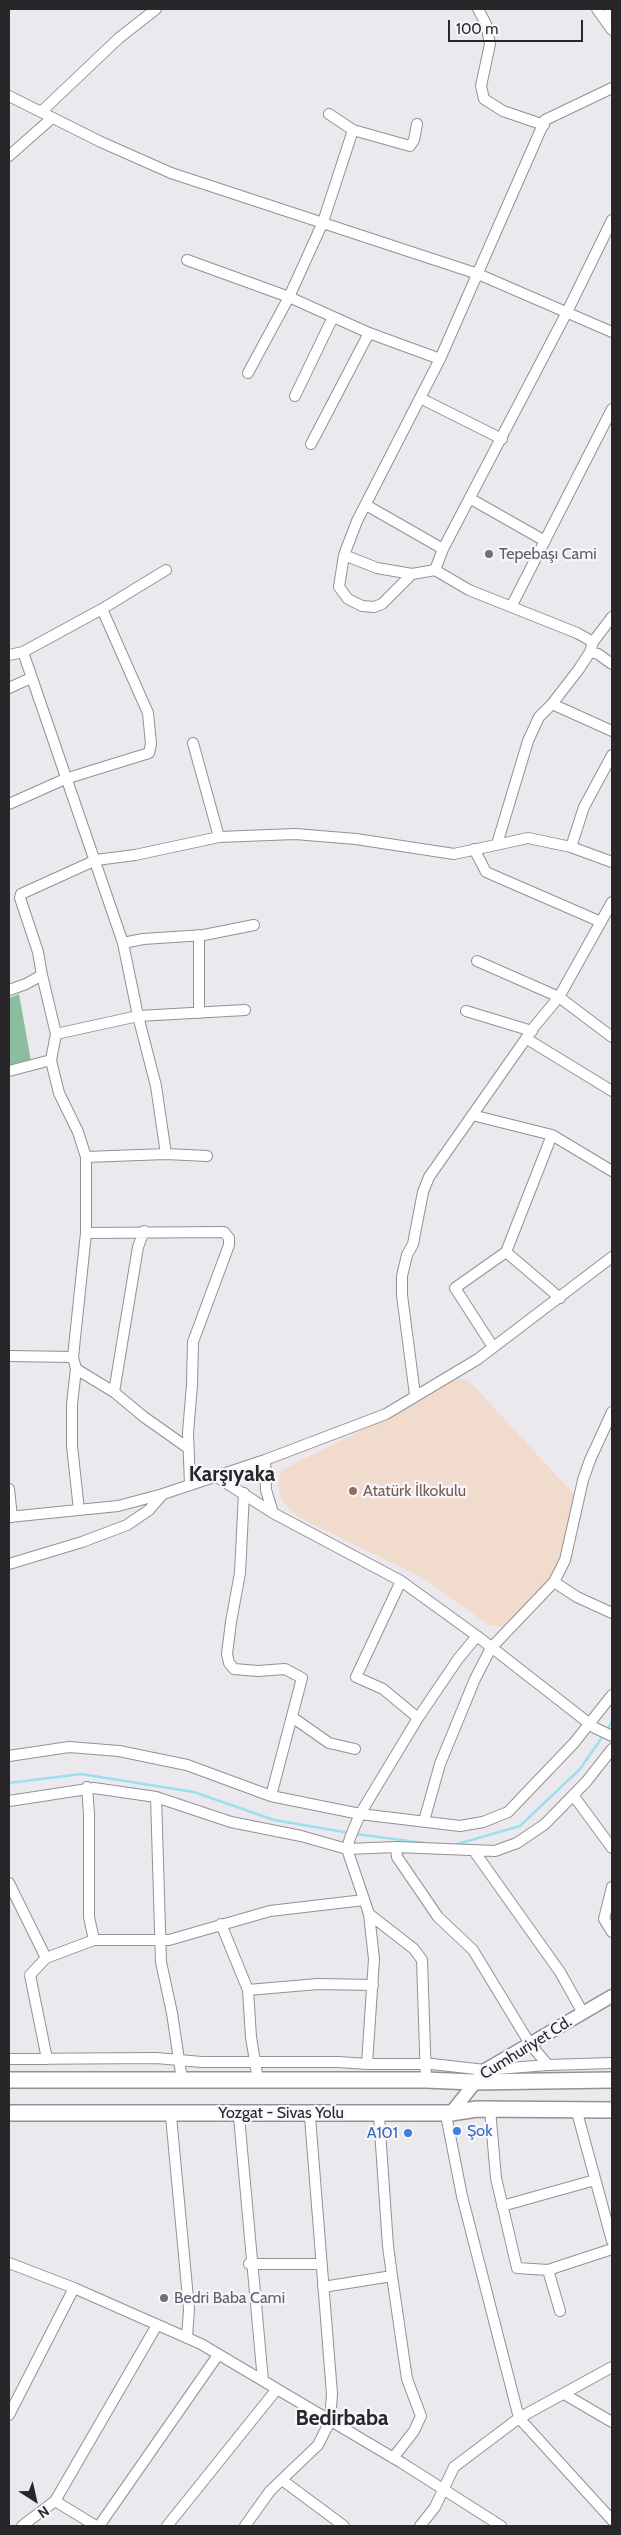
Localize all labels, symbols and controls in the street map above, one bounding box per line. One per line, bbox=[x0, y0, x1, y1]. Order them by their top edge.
scale bar bbox=[451, 10, 586, 42]
text: 100 m bbox=[456, 20, 498, 38]
place label: Tepebaşı Cami bbox=[499, 544, 597, 564]
marker: Tepebaşı Cami bbox=[483, 548, 495, 560]
district label: Karşıyaka bbox=[189, 1462, 275, 1488]
place label: Atatürk İlkokulu bbox=[363, 1481, 466, 1501]
marker: Atatürk İlkokulu bbox=[347, 1485, 359, 1497]
street label: Cumhuriyet Cd. bbox=[477, 2012, 575, 2084]
street label: Yozgat - Sivas Yolu bbox=[218, 2103, 344, 2123]
place label: Şok bbox=[467, 2121, 492, 2141]
place label: A101 bbox=[367, 2123, 398, 2143]
marker: Şok bbox=[451, 2125, 463, 2137]
marker: A101 bbox=[402, 2127, 414, 2139]
place label: Bedri Baba Cami bbox=[174, 2288, 285, 2308]
marker: Bedri Baba Cami bbox=[158, 2292, 170, 2304]
district label: Bedirbaba bbox=[296, 2406, 388, 2432]
north arrow bbox=[10, 2475, 60, 2525]
text: N bbox=[34, 2502, 53, 2523]

